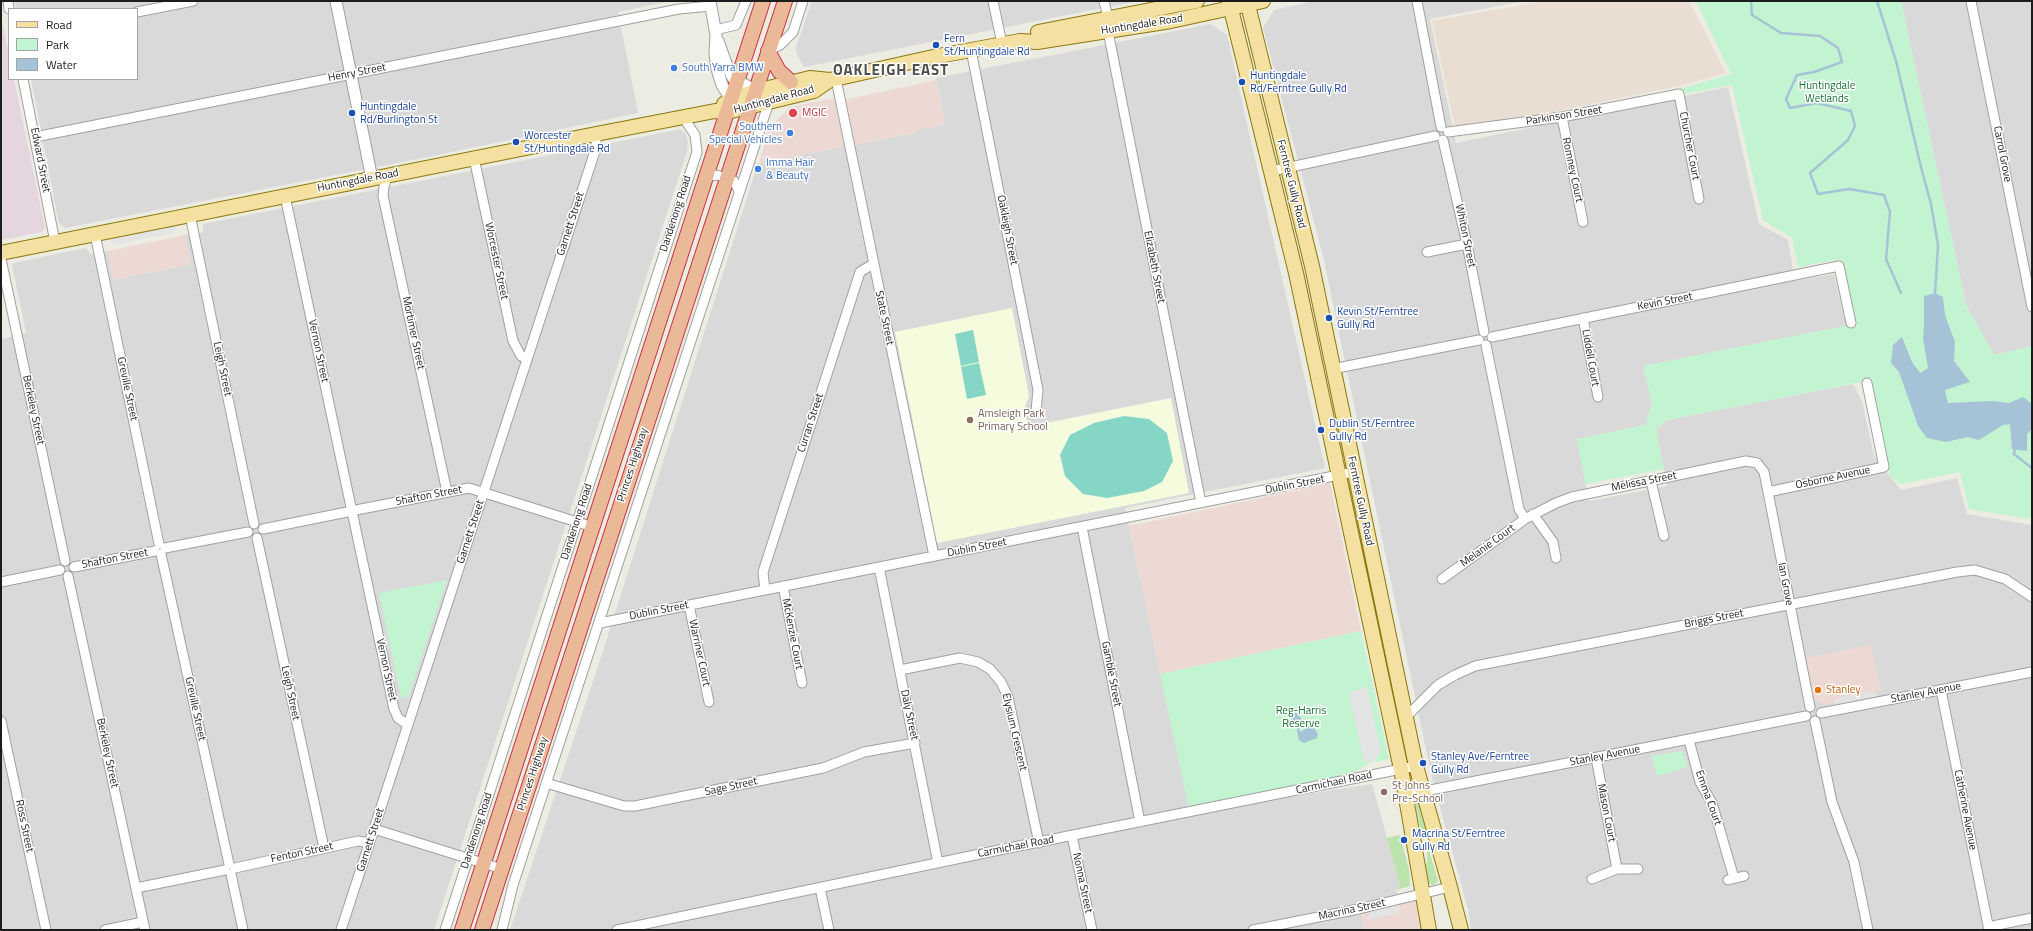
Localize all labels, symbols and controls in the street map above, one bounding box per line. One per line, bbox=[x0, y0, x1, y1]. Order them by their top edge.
legend bbox=[8, 8, 138, 80]
street label: Huntingdale Road bbox=[1100, 12, 1184, 38]
text: Road bbox=[46, 15, 72, 34]
place label: Fern St/Huntingdale Rd bbox=[944, 32, 1030, 58]
text: Park bbox=[46, 35, 69, 54]
marker: Fern St/Huntingdale Rd bbox=[931, 40, 941, 50]
text: Water bbox=[46, 55, 77, 74]
street label: Henry Street bbox=[327, 61, 387, 85]
place label: South Yarra BMW bbox=[682, 61, 764, 75]
district label: OAKLEIGH EAST bbox=[833, 62, 949, 80]
marker: South Yarra BMW bbox=[669, 63, 679, 73]
place label: Huntingdale Rd/Ferntree Gully Rd bbox=[1250, 69, 1347, 95]
marker: Huntingdale Rd/Ferntree Gully Rd bbox=[1237, 77, 1247, 87]
park label: Huntingdale Wetlands bbox=[1799, 79, 1855, 105]
street label: Huntingdale Road bbox=[732, 83, 816, 117]
place label: Huntingdale Rd/Burlington St bbox=[360, 100, 438, 126]
street label: Parkinson Street bbox=[1525, 103, 1603, 129]
place label: MGIC bbox=[802, 106, 827, 120]
marker: MGIC bbox=[787, 107, 799, 119]
marker: Huntingdale Rd/Burlington St bbox=[347, 108, 357, 118]
street label: Churcher Court bbox=[1676, 111, 1702, 181]
place label: Southern Special Vehicles bbox=[709, 120, 782, 146]
street label: Carrol Grove bbox=[1990, 125, 2014, 183]
street label: Edward Street bbox=[27, 126, 53, 194]
marker: Southern Special Vehicles bbox=[785, 128, 795, 138]
place label: Worcester St/Huntingdale Rd bbox=[524, 129, 610, 155]
street label: Romney Court bbox=[1559, 136, 1585, 204]
marker: Worcester St/Huntingdale Rd bbox=[511, 137, 521, 147]
street label: Ferntree Gully Road bbox=[1274, 138, 1308, 230]
place label: Imma Hair & Beauty bbox=[766, 156, 814, 182]
marker: Imma Hair & Beauty bbox=[753, 164, 763, 174]
street label: Huntingdale Road bbox=[316, 167, 400, 195]
street label: Dandenong Road bbox=[657, 174, 695, 254]
street label: Garnett Street bbox=[555, 191, 587, 257]
street label: Oakleigh Street bbox=[994, 194, 1020, 266]
street label: Whiton Street bbox=[1452, 203, 1478, 269]
street label: Worcester Street bbox=[481, 221, 511, 301]
street label: Elizabeth Street bbox=[1141, 230, 1167, 304]
street label: State Street bbox=[872, 290, 896, 346]
street label: Kevin Street bbox=[1636, 290, 1694, 314]
street label: Mortimer Street bbox=[399, 295, 427, 371]
place label: Kevin St/Ferntree Gully Rd bbox=[1337, 305, 1418, 331]
marker: Kevin St/Ferntree Gully Rd bbox=[1324, 313, 1334, 323]
street label: Vernon Street bbox=[305, 318, 331, 384]
street label: Liddell Court bbox=[1579, 329, 1601, 387]
street label: Leigh Street bbox=[210, 340, 234, 398]
street label: Greville Street bbox=[114, 356, 140, 422]
street label: Berkeley Street bbox=[19, 374, 47, 446]
street label: Curran Street bbox=[795, 392, 827, 454]
place label: Amsleigh Park Primary School bbox=[978, 407, 1048, 433]
marker: Amsleigh Park Primary School bbox=[965, 415, 975, 425]
place label: Dublin St/Ferntree Gully Rd bbox=[1329, 417, 1415, 443]
marker: Dublin St/Ferntree Gully Rd bbox=[1316, 425, 1326, 435]
street label: Princes Highway bbox=[615, 426, 651, 504]
street label: Ferntree Gully Road bbox=[1344, 455, 1376, 547]
street label: Osborne Avenue bbox=[1794, 464, 1872, 492]
street label: Melissa Street bbox=[1610, 469, 1678, 495]
street label: Dublin Street bbox=[1264, 473, 1326, 497]
street label: Dandenong Road bbox=[558, 482, 596, 562]
street label: Shafton Street bbox=[395, 483, 463, 509]
street label: Garnett Street bbox=[455, 499, 487, 565]
street label: Melanie Court bbox=[1458, 522, 1518, 570]
street label: Dublin Street bbox=[946, 536, 1008, 560]
street label: Shafton Street bbox=[81, 546, 149, 572]
street label: Ian Grove bbox=[1774, 561, 1796, 607]
street label: McKenzie Court bbox=[779, 597, 805, 671]
street label: Dublin Street bbox=[628, 599, 690, 623]
street label: Briggs Street bbox=[1683, 607, 1745, 631]
street label: Warriner Court bbox=[685, 618, 713, 688]
street label: Vernon Street bbox=[373, 637, 399, 703]
street label: Gamble Street bbox=[1098, 640, 1124, 708]
street label: Leigh Street bbox=[278, 664, 302, 722]
street label: Greville Street bbox=[182, 676, 208, 742]
street label: Stanley Avenue bbox=[1890, 680, 1962, 706]
place label: Stanley bbox=[1826, 683, 1860, 697]
marker: Stanley bbox=[1813, 685, 1823, 695]
street label: Daly Street bbox=[897, 689, 921, 741]
street label: Elysium Crescent bbox=[999, 692, 1029, 772]
park label: Reg-Harris Reserve bbox=[1276, 704, 1326, 730]
street label: Berkeley Street bbox=[93, 717, 121, 789]
street label: Princes Highway bbox=[515, 735, 551, 813]
street label: Stanley Avenue bbox=[1569, 743, 1641, 769]
place label: Stanley Ave/Ferntree Gully Rd bbox=[1431, 750, 1529, 776]
marker: Stanley Ave/Ferntree Gully Rd bbox=[1418, 758, 1428, 768]
street label: Carmichael Road bbox=[1295, 768, 1373, 798]
street label: Emma Court bbox=[1692, 769, 1724, 827]
street label: Catherine Avenue bbox=[1951, 769, 1979, 851]
street label: Sage Street bbox=[703, 775, 759, 799]
place label: St Johns Pre-School bbox=[1392, 779, 1443, 805]
street label: Mason Court bbox=[1594, 783, 1618, 843]
marker: St Johns Pre-School bbox=[1379, 787, 1389, 797]
street label: Dandenong Road bbox=[458, 791, 496, 871]
street label: Ross Street bbox=[12, 798, 36, 854]
street label: Garnett Street bbox=[355, 807, 387, 873]
place label: Macrina St/Ferntree Gully Rd bbox=[1412, 827, 1505, 853]
street label: Carmichael Road bbox=[977, 833, 1055, 861]
marker: Macrina St/Ferntree Gully Rd bbox=[1399, 835, 1409, 845]
street label: Fenton Street bbox=[270, 840, 334, 866]
street label: Nonna Street bbox=[1069, 852, 1095, 914]
street label: Macrina Street bbox=[1317, 896, 1387, 924]

